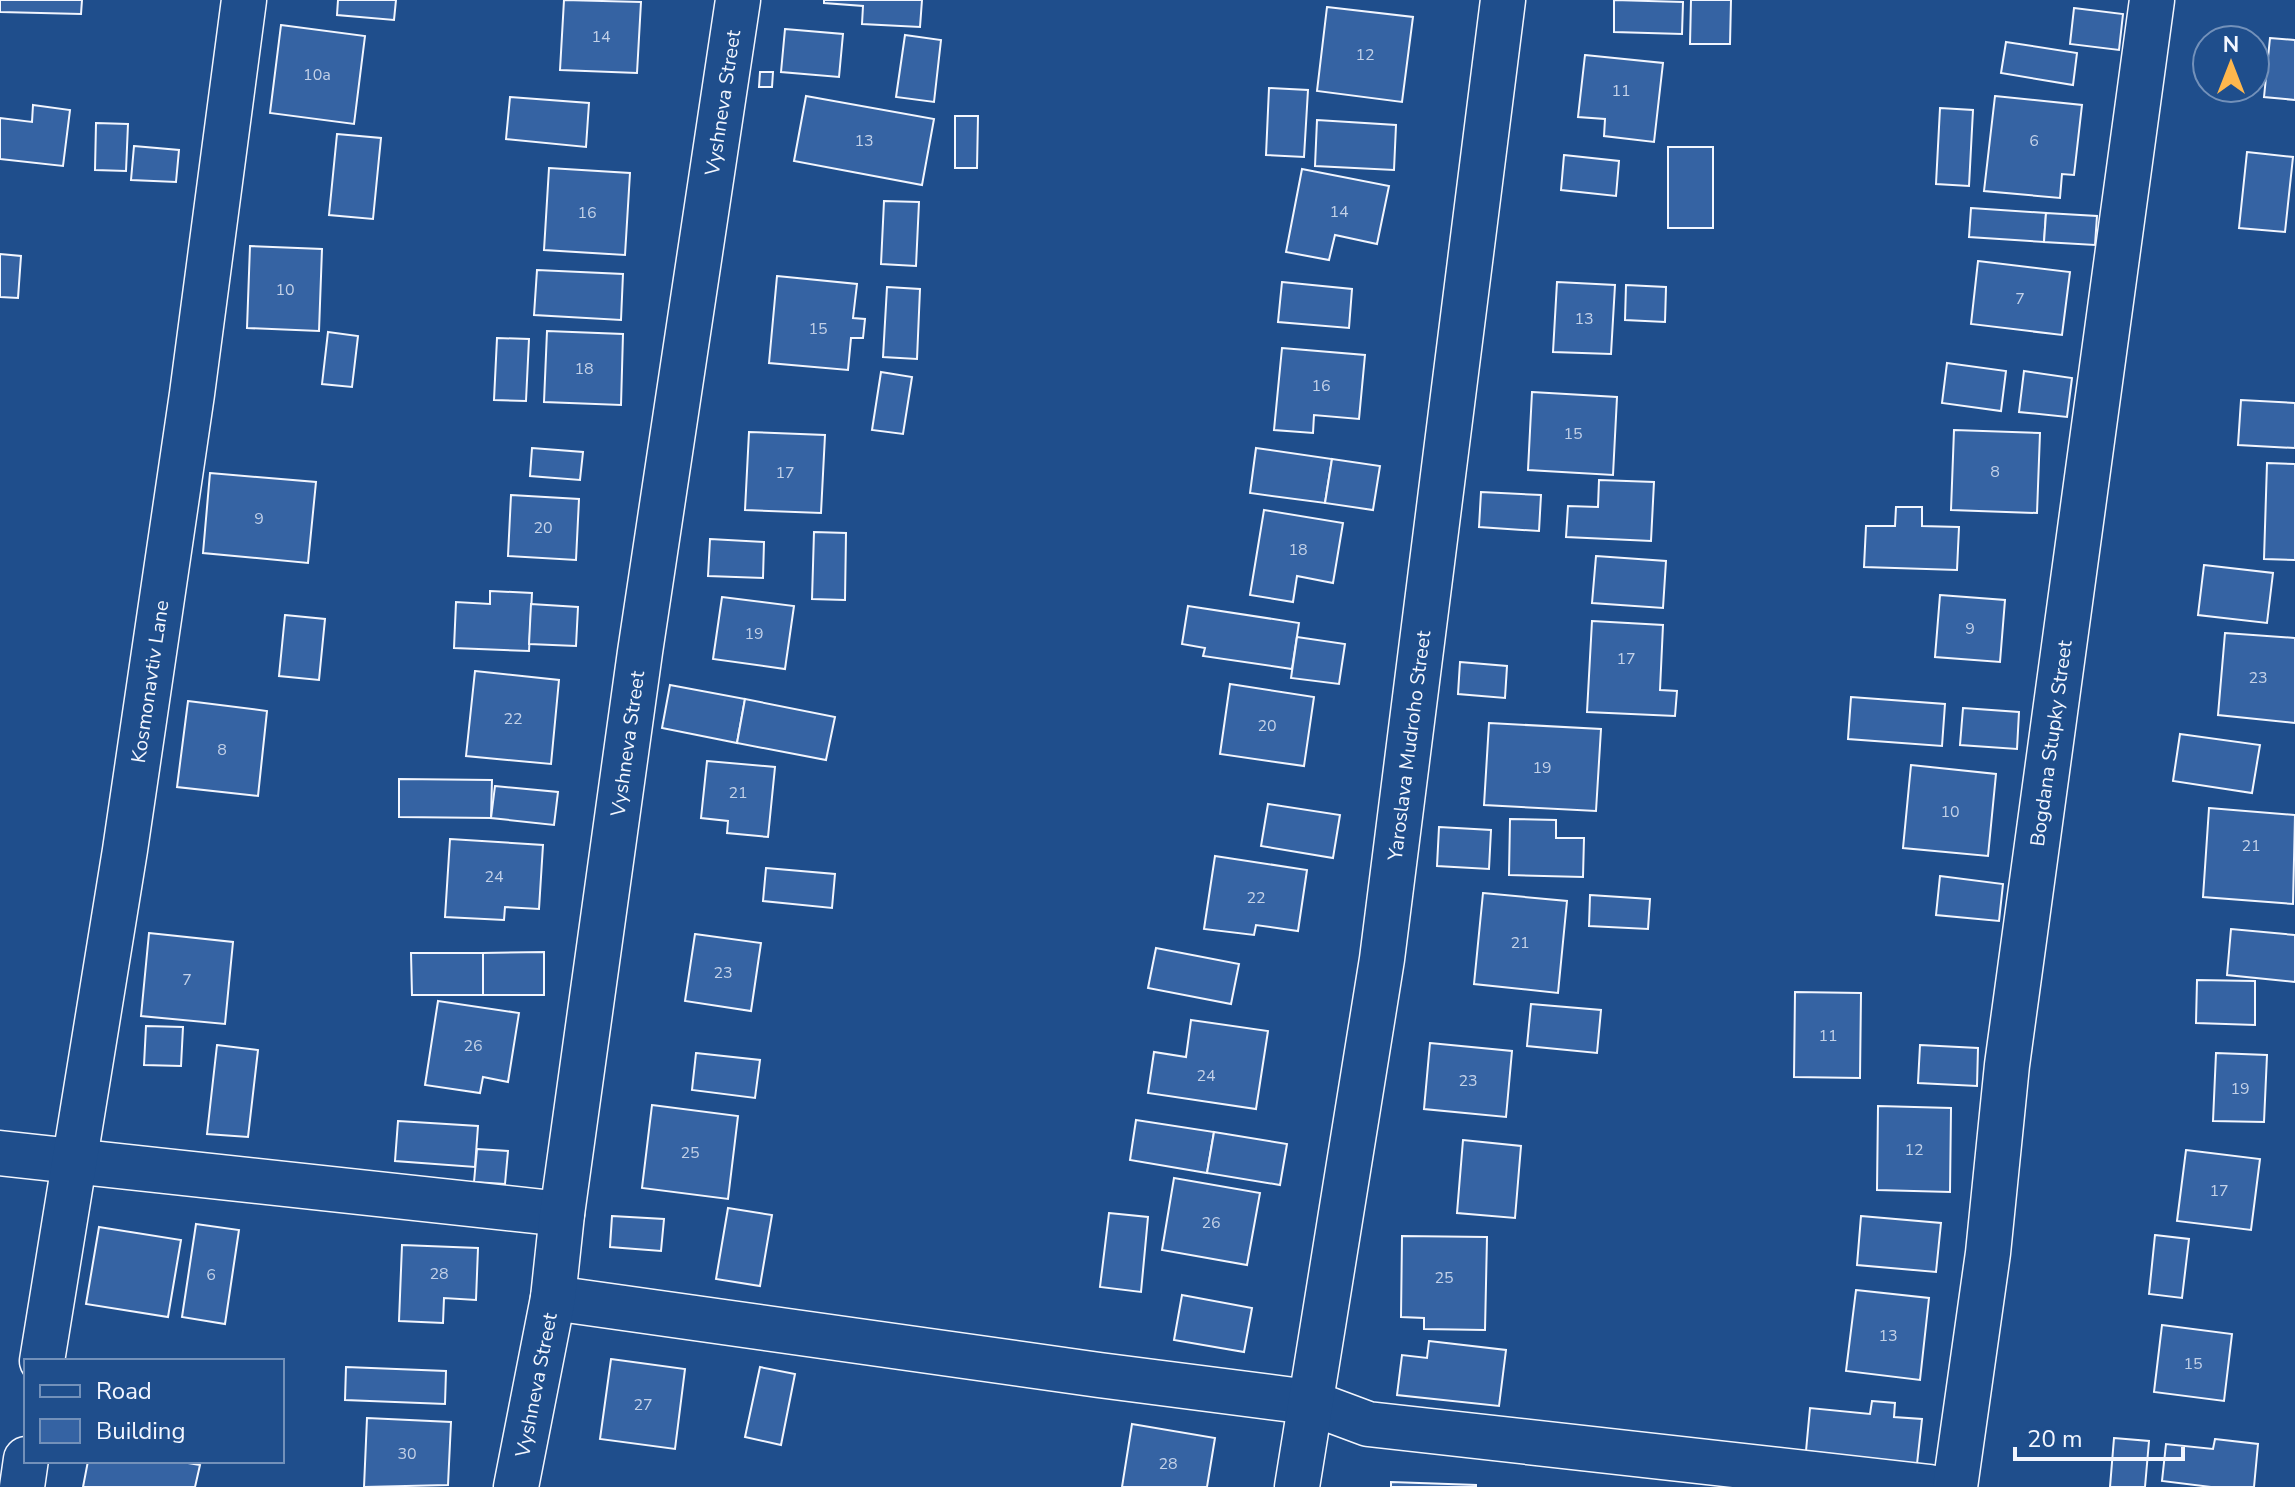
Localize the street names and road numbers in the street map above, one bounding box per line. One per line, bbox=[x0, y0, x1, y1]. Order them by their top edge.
street label: Vyshneva Street bbox=[699, 27, 747, 178]
street label: Kosmonavtiv Lane bbox=[125, 598, 176, 765]
street label: Yaroslava Mudroho Street bbox=[1381, 628, 1437, 863]
street label: Bogdana Stupky Street bbox=[2024, 638, 2079, 848]
street label: Vyshneva Street bbox=[604, 668, 651, 819]
street label: Vyshneva Street bbox=[509, 1309, 564, 1461]

